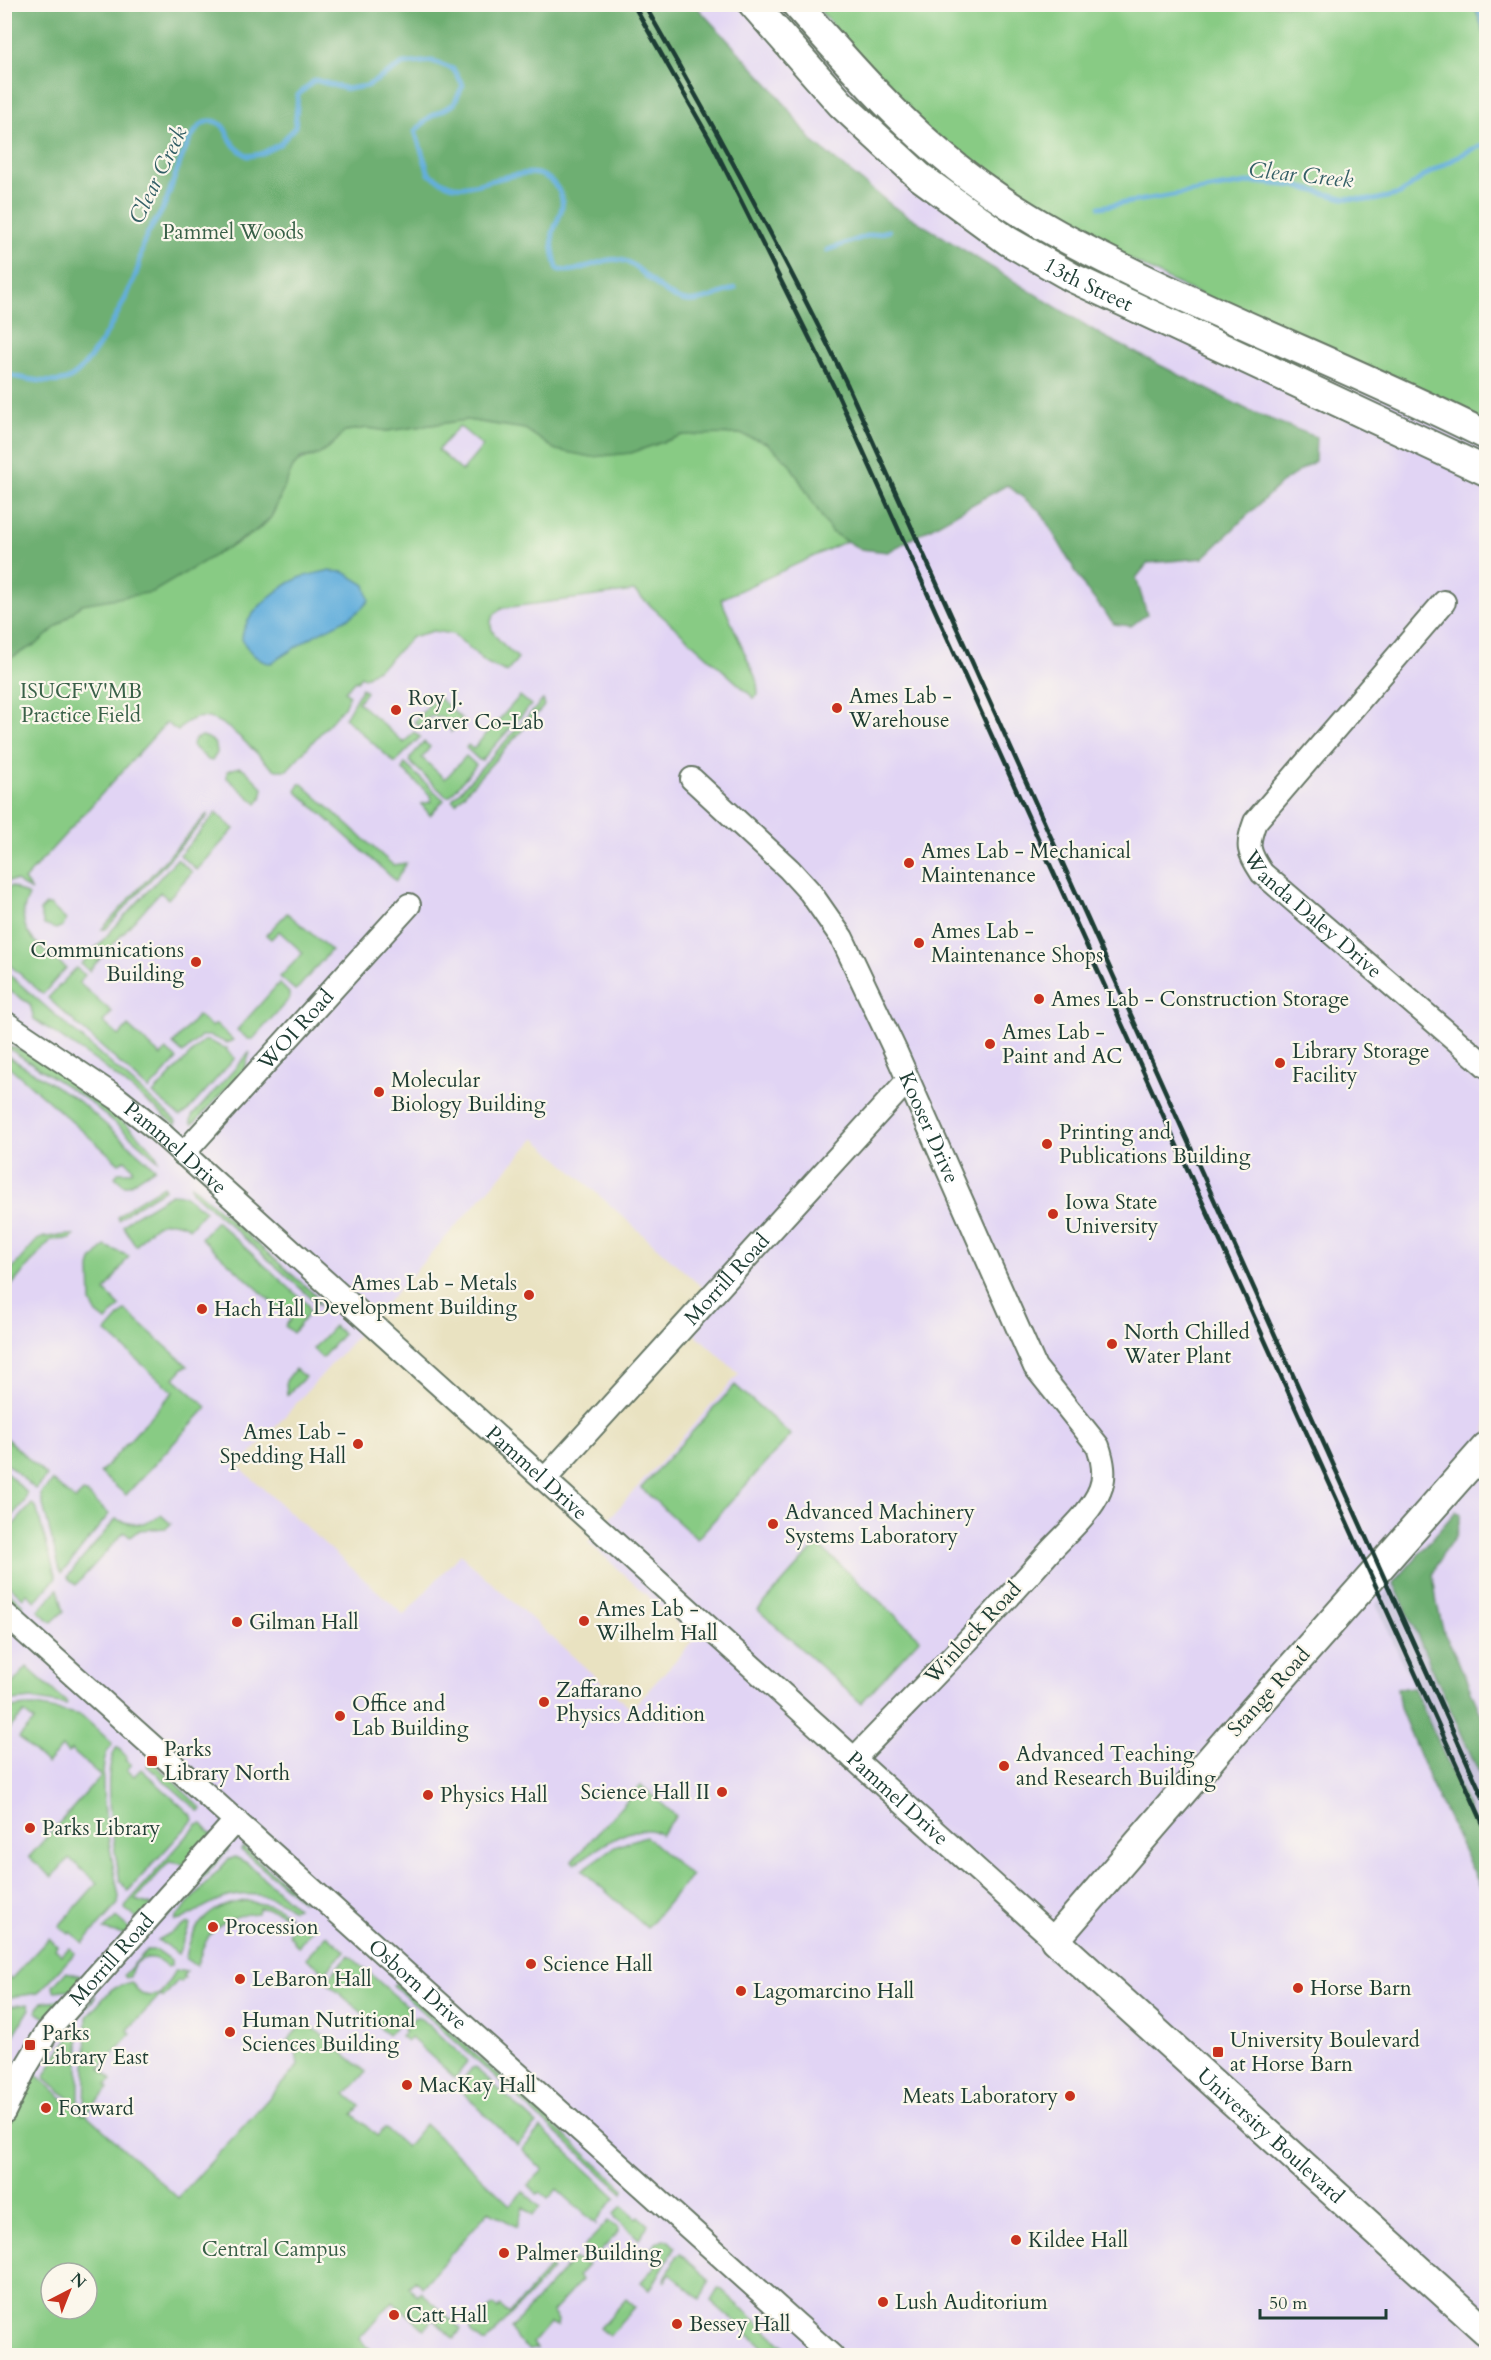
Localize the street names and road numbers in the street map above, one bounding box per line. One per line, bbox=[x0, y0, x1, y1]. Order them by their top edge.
street label: 13th Street bbox=[1039, 250, 1138, 319]
street label: Wanda Daley Drive bbox=[1236, 844, 1389, 985]
street label: WOI Road bbox=[251, 983, 340, 1077]
street label: Kooser Drive bbox=[892, 1067, 966, 1188]
street label: Pammel Drive bbox=[118, 1095, 233, 1201]
street label: Morrill Road bbox=[677, 1227, 776, 1332]
street label: Pammel Drive bbox=[480, 1419, 594, 1526]
street label: Winlock Road bbox=[917, 1575, 1028, 1691]
street label: Stange Road bbox=[1221, 1641, 1317, 1743]
street label: Pammel Drive bbox=[840, 1744, 955, 1852]
street label: Morrill Road bbox=[63, 1907, 161, 2012]
street label: Osborn Drive bbox=[362, 1932, 474, 2037]
street label: University Boulevard bbox=[1191, 2061, 1351, 2210]

